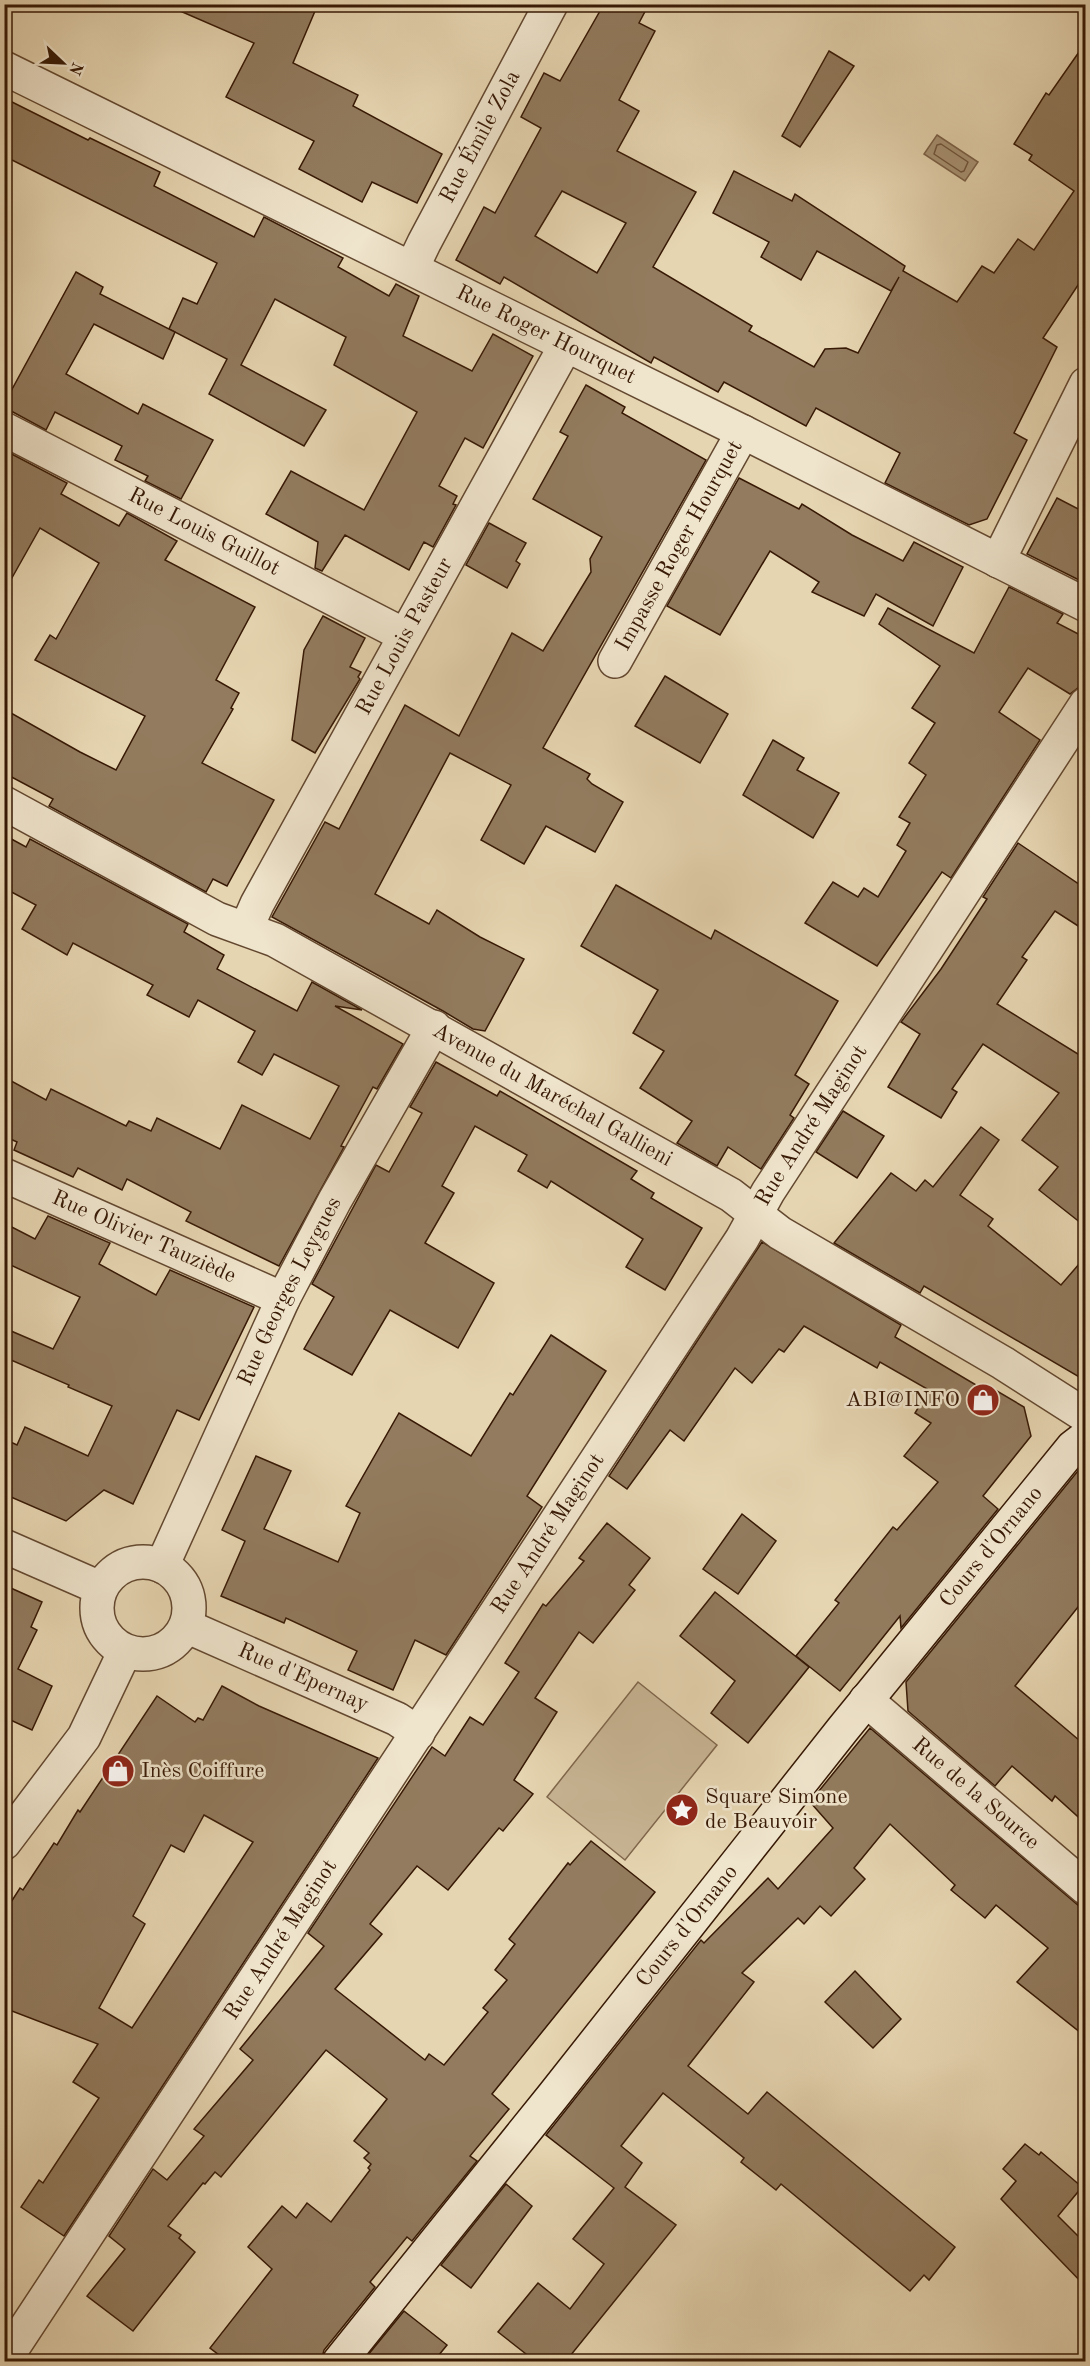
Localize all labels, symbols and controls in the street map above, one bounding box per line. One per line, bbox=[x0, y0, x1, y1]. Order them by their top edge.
north arrow bbox=[33, 33, 93, 93]
text: N bbox=[65, 59, 85, 78]
street label: Rue Émile Zola bbox=[436, 67, 525, 207]
street label: Rue Roger Hourquet bbox=[452, 281, 639, 388]
street label: Impasse Roger Hourquet bbox=[612, 437, 747, 655]
street label: Rue Louis Guillot bbox=[125, 484, 283, 580]
street label: Rue Louis Pasteur bbox=[353, 554, 457, 719]
street label: Avenue du Maréchal Gallieni bbox=[429, 1019, 676, 1171]
street label: Rue André Maginot bbox=[752, 1041, 872, 1210]
street label: Rue Olivier Tauziède bbox=[49, 1187, 239, 1288]
street label: Rue Georges Leygues bbox=[234, 1193, 346, 1389]
shop icon: ABI@INFO bbox=[965, 1382, 1001, 1418]
place label: ABI@INFO bbox=[845, 1389, 960, 1411]
street label: Rue André Maginot bbox=[487, 1450, 609, 1618]
street label: Cours d'Ornano bbox=[936, 1482, 1047, 1612]
street label: Rue d'Epernay bbox=[234, 1639, 372, 1716]
street label: Rue de la Source bbox=[908, 1733, 1043, 1854]
shop icon: Inès Coiffure bbox=[100, 1753, 136, 1789]
place label: Inès Coiffure bbox=[141, 1760, 264, 1782]
place label: Square Simone de Beauvoir bbox=[705, 1786, 848, 1833]
place icon: Square Simone de Beauvoir bbox=[664, 1792, 700, 1828]
street label: Rue André Maginot bbox=[220, 1856, 342, 2024]
street label: Cours d'Ornano bbox=[632, 1861, 742, 1991]

